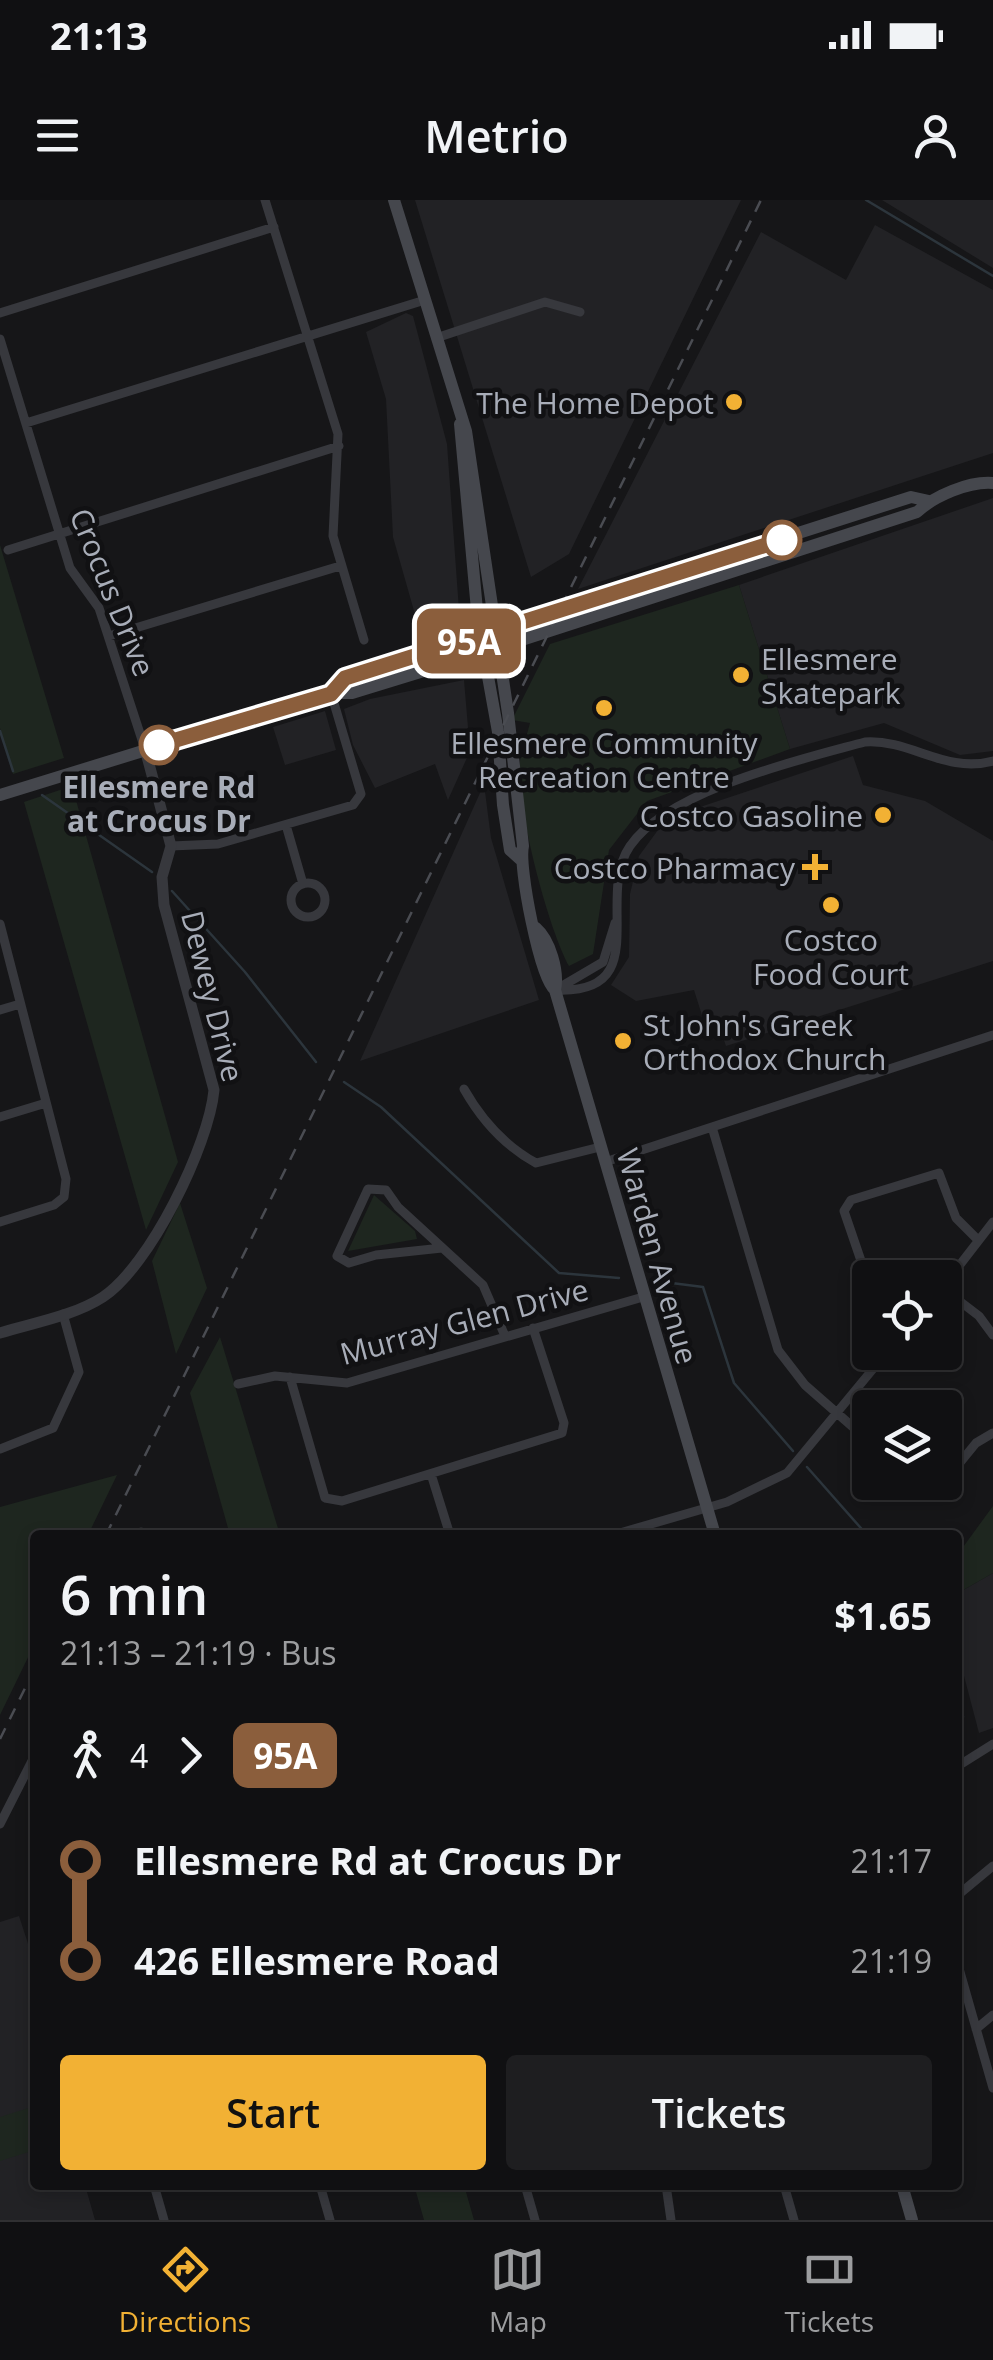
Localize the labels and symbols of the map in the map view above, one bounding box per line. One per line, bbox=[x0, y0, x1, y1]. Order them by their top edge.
place label: The Home Depot bbox=[476, 382, 714, 423]
marker: The Home Depot bbox=[723, 391, 745, 413]
street label: Crocus Drive bbox=[61, 502, 165, 682]
unlabelled marker bbox=[763, 521, 801, 559]
line badge: 95A bbox=[412, 608, 526, 674]
place label: Ellesmere Skatepark bbox=[761, 638, 901, 713]
marker: Ellesmere Skatepark bbox=[730, 664, 752, 686]
marker: Ellesmere Community Recreation Centre bbox=[593, 697, 615, 719]
place label: Ellesmere Community Recreation Centre bbox=[450, 722, 759, 797]
marker: Ellesmere Rd at Crocus Dr bbox=[140, 726, 178, 764]
place label: Ellesmere Rd at Crocus Dr bbox=[63, 766, 255, 841]
place label: Costco Gasoline bbox=[640, 795, 863, 836]
marker: Costco Gasoline bbox=[872, 804, 894, 826]
place label: Costco Pharmacy bbox=[554, 847, 796, 888]
marker: Costco Pharmacy bbox=[804, 856, 826, 878]
marker: Costco Food Court bbox=[820, 894, 842, 916]
street label: Dewey Drive bbox=[172, 906, 254, 1086]
place label: Costco Food Court bbox=[753, 919, 909, 994]
place label: St John's Greek Orthodox Church bbox=[643, 1004, 886, 1079]
marker: St John's Greek Orthodox Church bbox=[612, 1030, 634, 1052]
street label: Warden Avenue bbox=[608, 1143, 708, 1369]
street label: Murray Glen Drive bbox=[335, 1268, 593, 1374]

